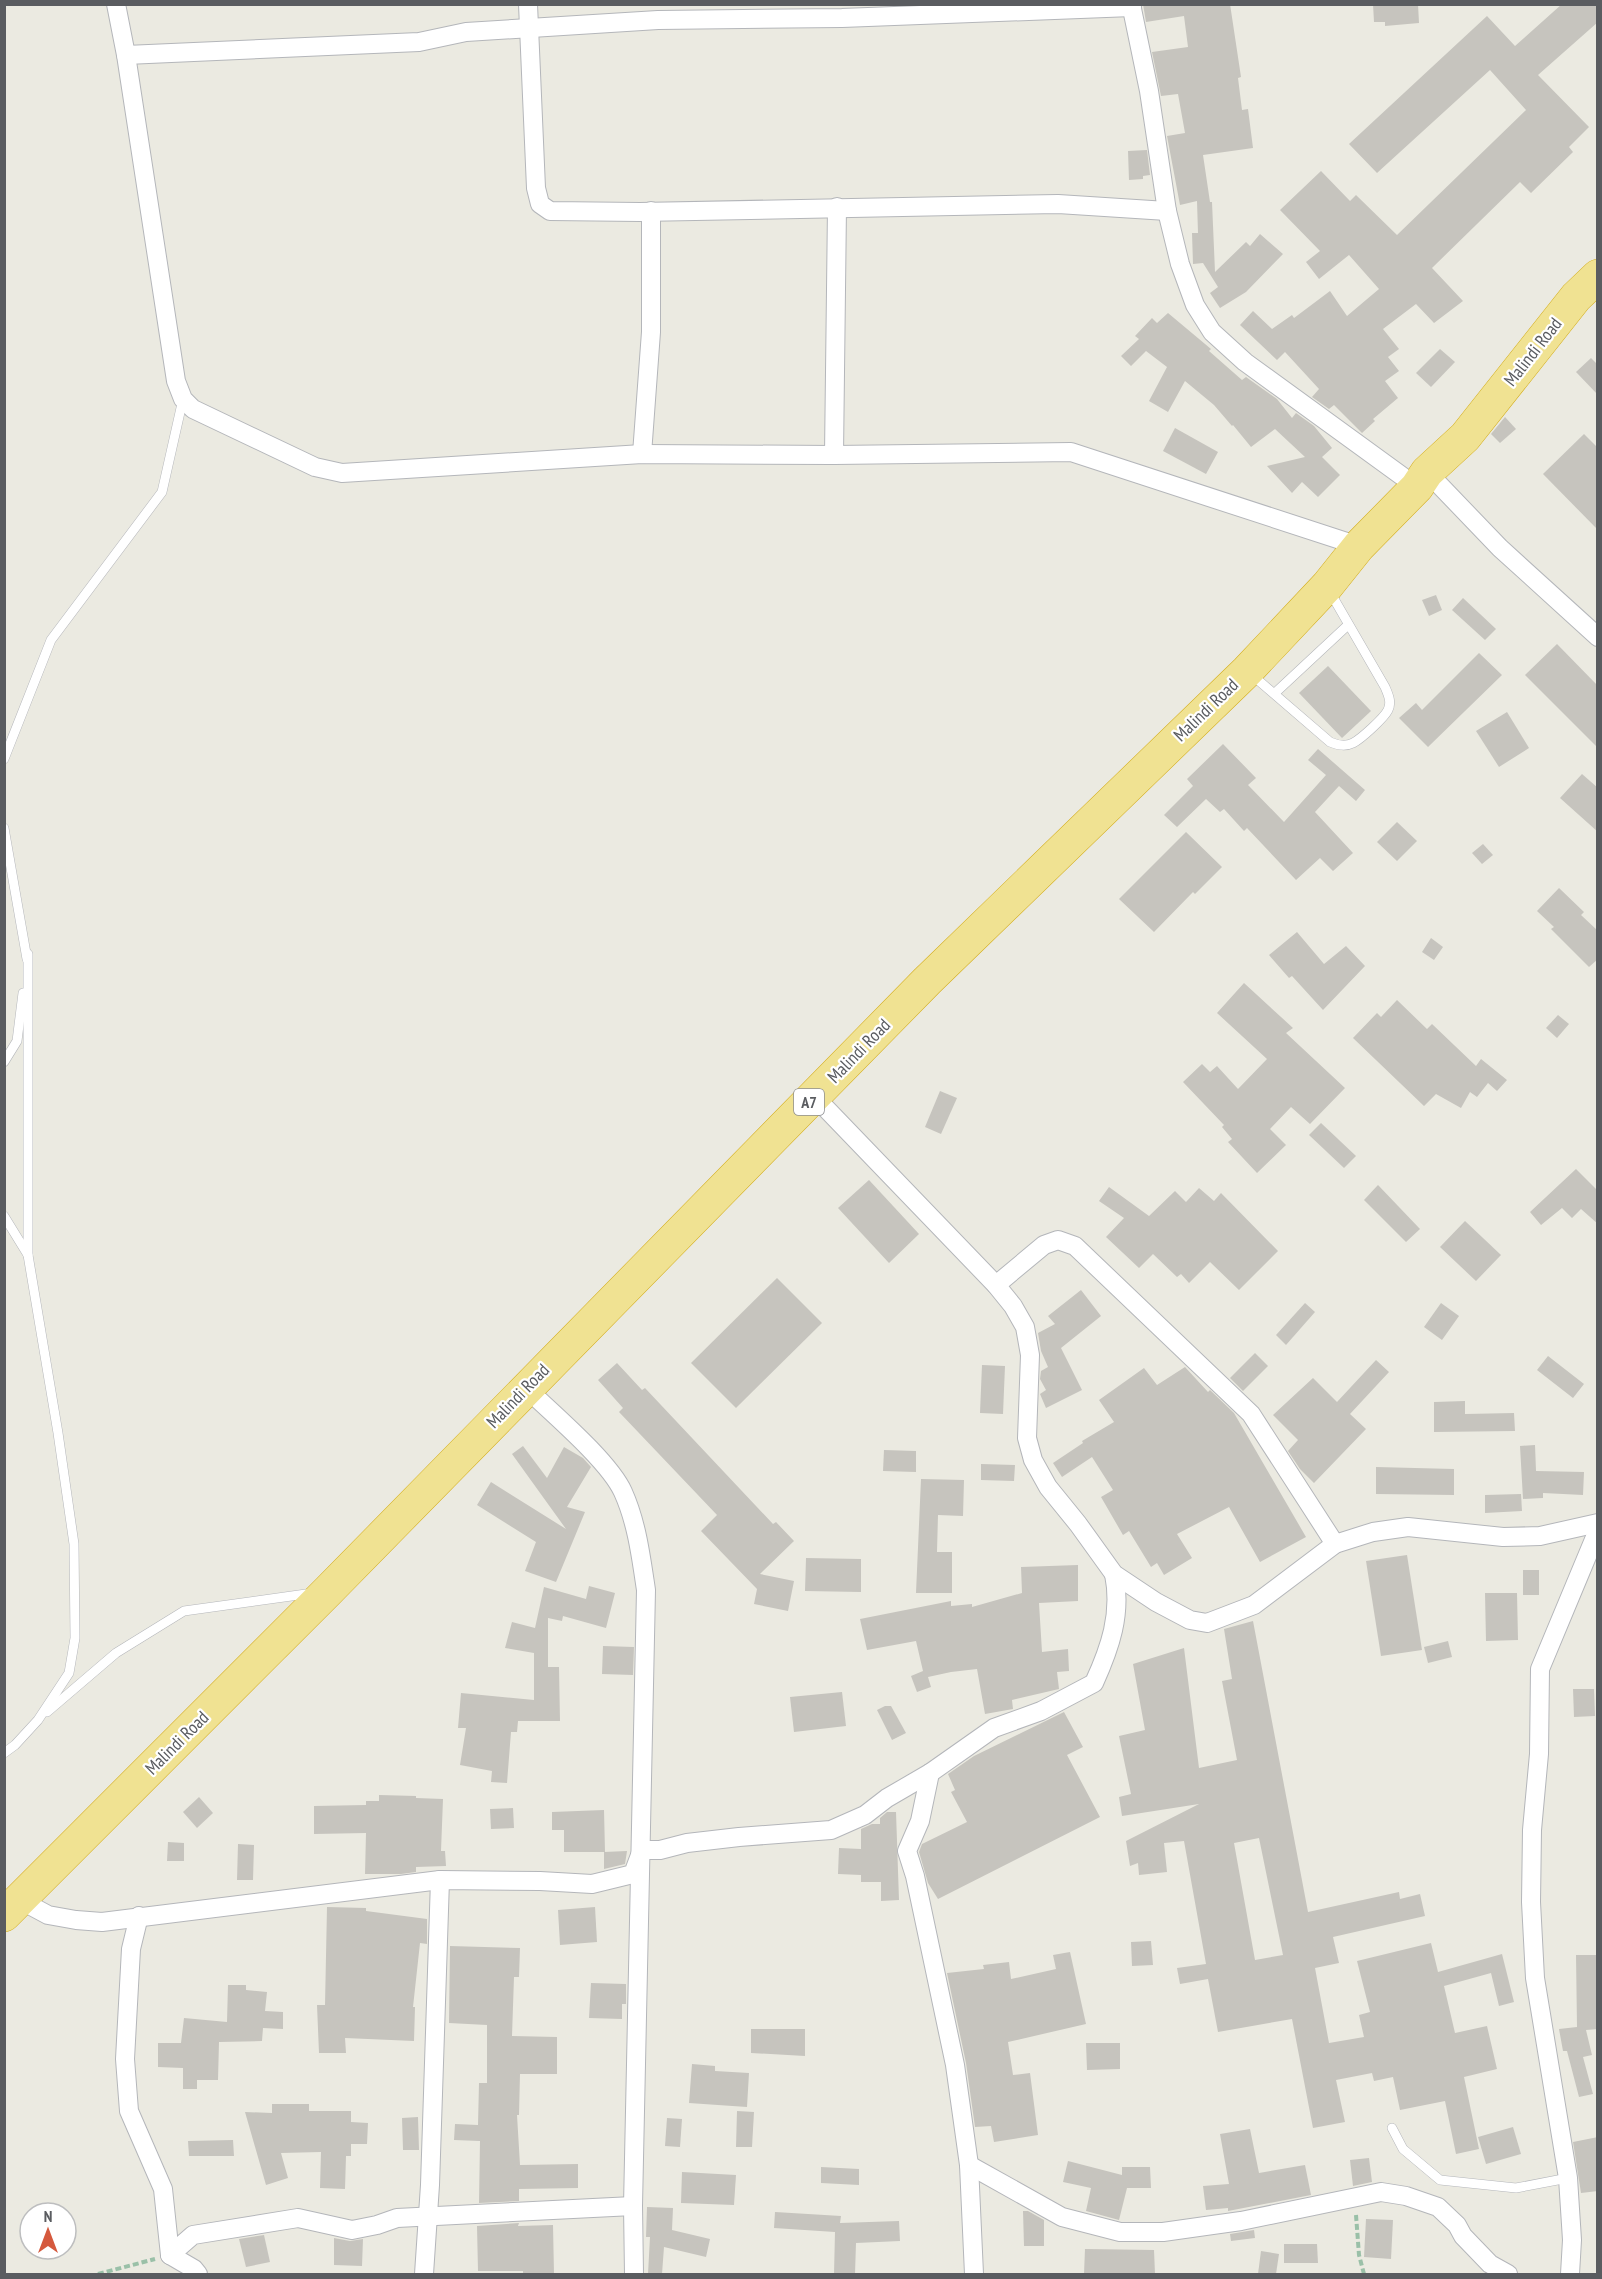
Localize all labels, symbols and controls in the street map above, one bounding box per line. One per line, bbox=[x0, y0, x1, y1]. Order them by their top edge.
street label: Malindi Road bbox=[1499, 313, 1567, 391]
street label: Malindi Road bbox=[1169, 673, 1243, 746]
street label: Malindi Road bbox=[822, 1014, 895, 1088]
road number: A7 bbox=[794, 1089, 824, 1115]
street label: Malindi Road bbox=[481, 1359, 554, 1433]
street label: Malindi Road bbox=[140, 1706, 213, 1779]
north arrow bbox=[18, 2201, 78, 2261]
text: N bbox=[44, 2206, 52, 2226]

